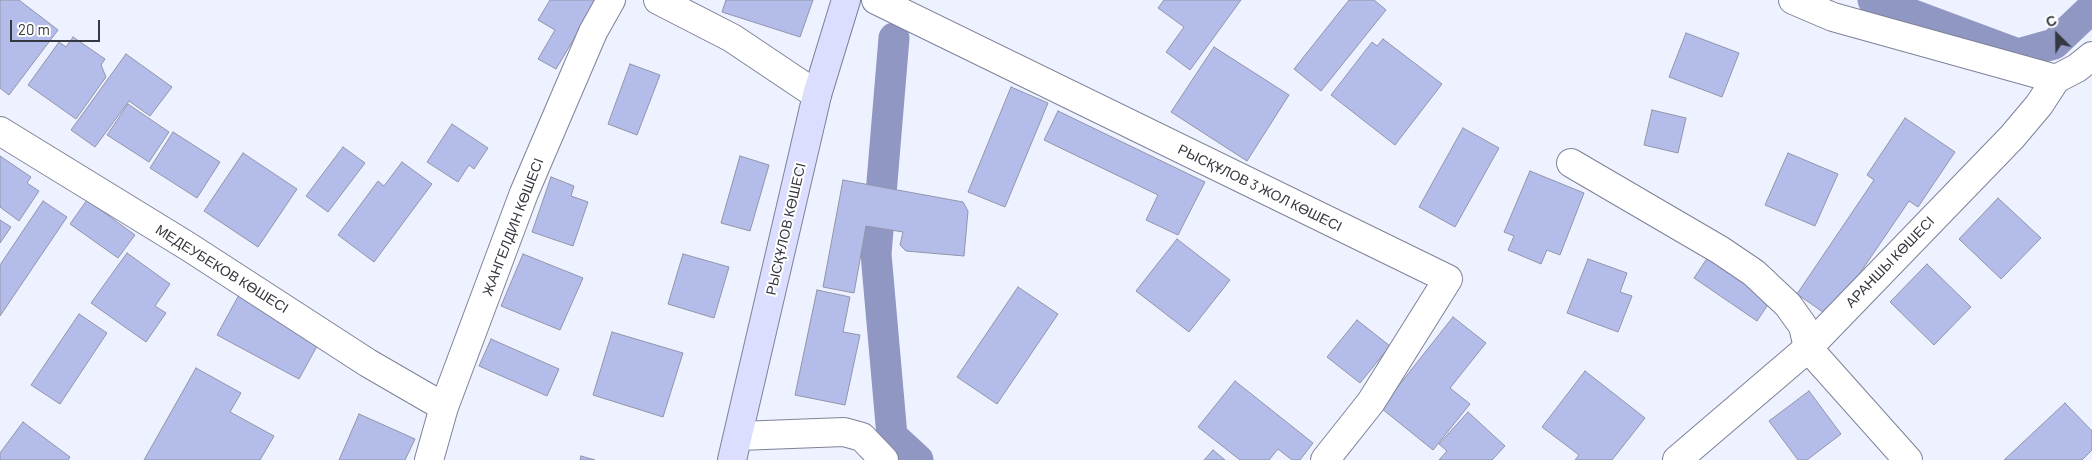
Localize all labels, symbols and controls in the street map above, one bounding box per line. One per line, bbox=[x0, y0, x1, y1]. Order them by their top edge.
scale bar bbox=[12, 10, 102, 42]
north arrow bbox=[2032, 10, 2082, 60]
text: С bbox=[2043, 11, 2059, 31]
text: 20 m bbox=[18, 20, 50, 38]
street label: РЫСҚҰЛОВ 3 ЖОЛ КӨШЕСІ bbox=[1175, 141, 1345, 235]
street label: ЖАНГЕЛДИН КӨШЕСІ bbox=[479, 156, 547, 298]
street label: РЫСҚҰЛОВ КӨШЕСІ bbox=[763, 161, 809, 297]
street label: АРАНШЫ КӨШЕСІ bbox=[1842, 213, 1938, 311]
street label: МЕДЕУБЕКОВ КӨШЕСІ bbox=[152, 221, 292, 317]

